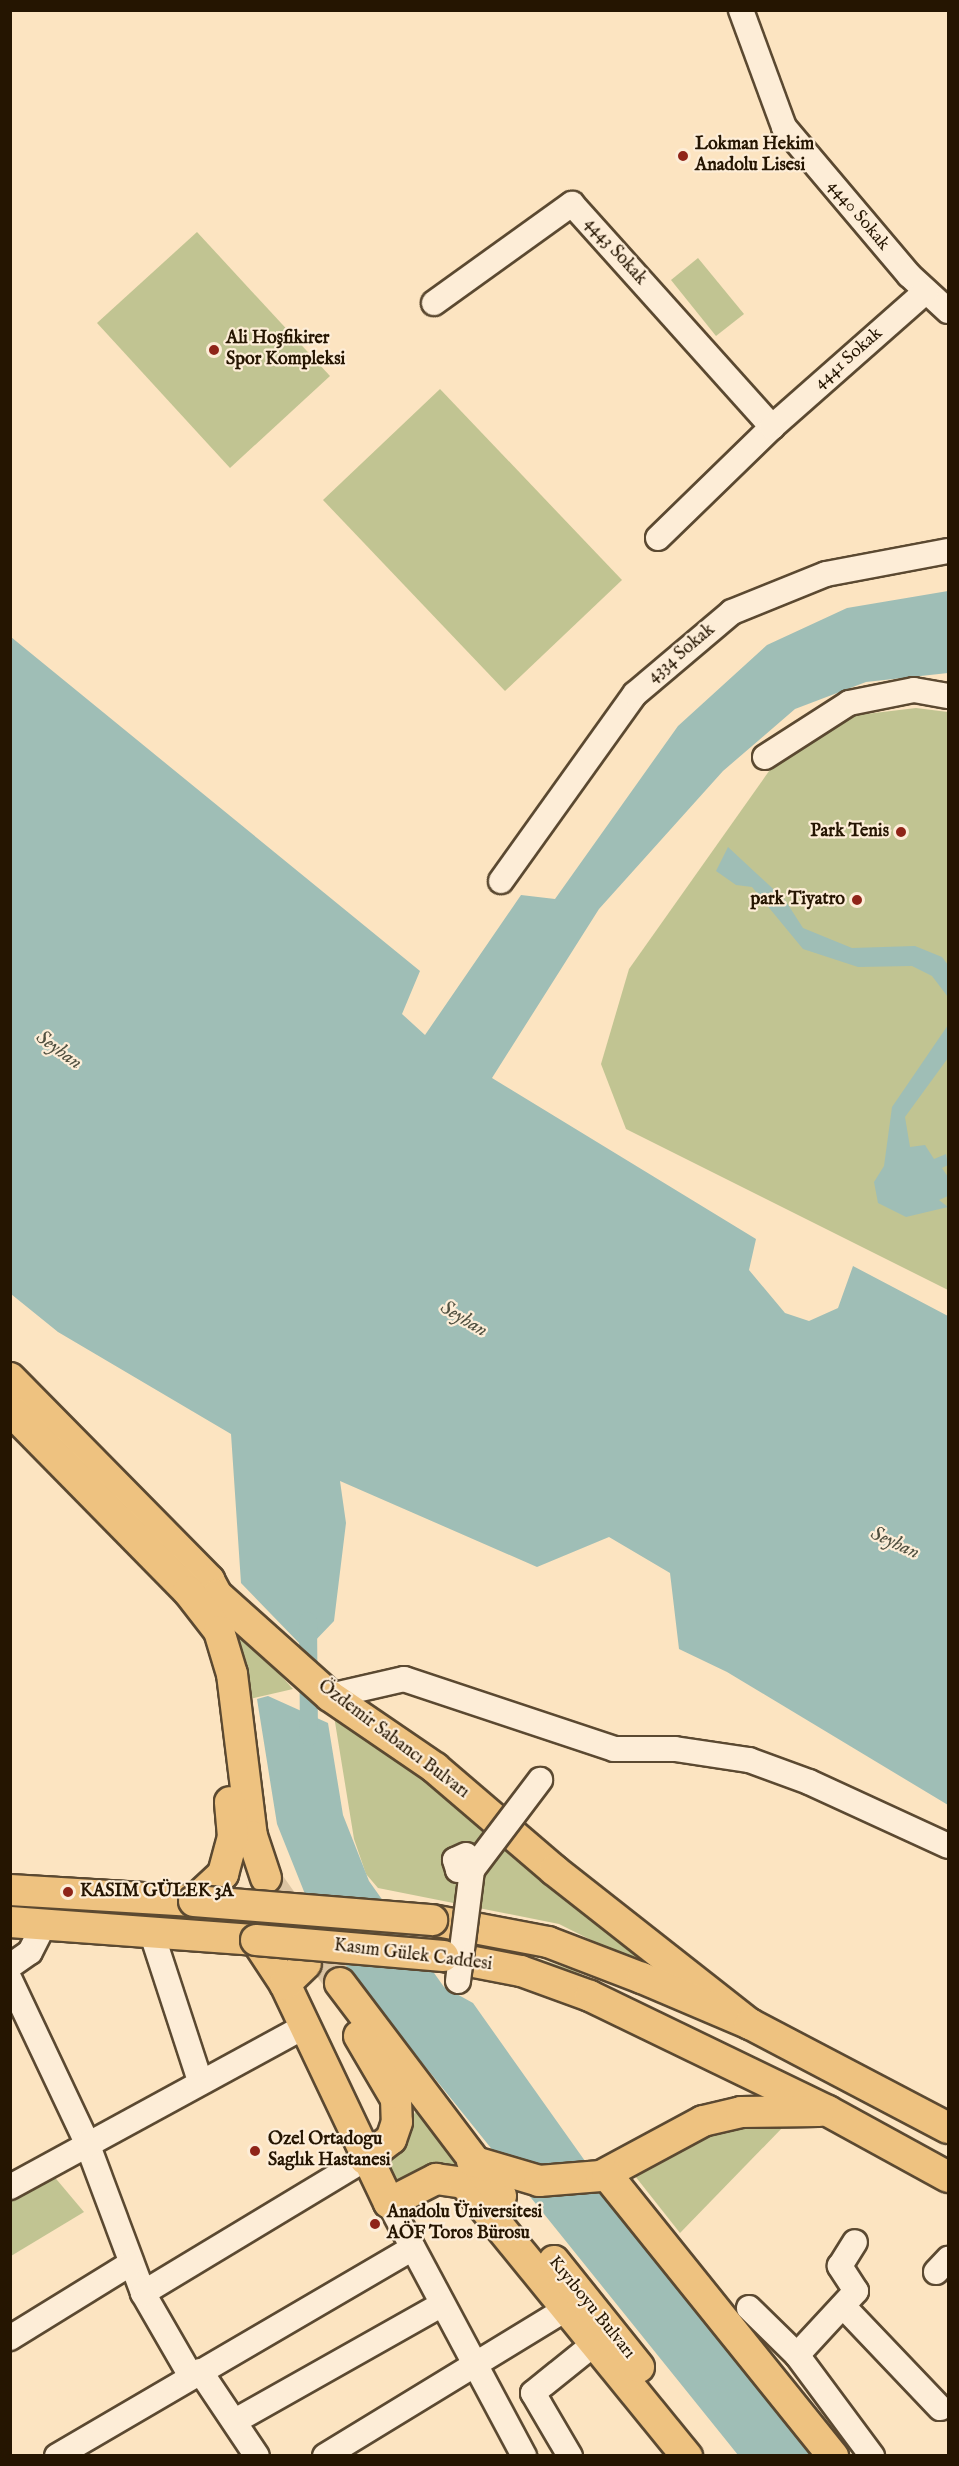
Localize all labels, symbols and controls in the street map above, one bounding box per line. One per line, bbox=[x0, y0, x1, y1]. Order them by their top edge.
place label: Lokman Hekim Anadolu Lisesi bbox=[695, 135, 814, 178]
marker: Lokman Hekim Anadolu Lisesi bbox=[676, 149, 690, 163]
street label: 4440 Sokak bbox=[822, 176, 894, 256]
street label: 4443 Sokak bbox=[579, 214, 651, 290]
street label: 4441 Sokak bbox=[811, 324, 887, 394]
place label: Ali Hoşfikirer Spor Kompleksi bbox=[226, 329, 345, 372]
marker: Ali Hoşfikirer Spor Kompleksi bbox=[207, 343, 221, 357]
street label: 4334 Sokak bbox=[644, 620, 720, 688]
place label: Park Tenis bbox=[810, 821, 889, 843]
marker: Park Tenis bbox=[894, 825, 908, 839]
place label: park Tiyatro bbox=[751, 889, 845, 911]
marker: park Tiyatro bbox=[850, 893, 864, 907]
water label: Seyhan bbox=[31, 1025, 87, 1075]
water label: Seyhan bbox=[436, 1296, 492, 1342]
water label: Seyhan bbox=[867, 1521, 923, 1565]
street label: Özdemir Sabancı Bulvarı bbox=[313, 1676, 473, 1804]
place label: KASIM GÜLEK 3A bbox=[80, 1881, 234, 1903]
marker: KASIM GÜLEK 3A bbox=[61, 1885, 75, 1899]
street label: Kasım Gülek Caddesi bbox=[333, 1936, 493, 1976]
place label: Ozel Ortadogu Saglık Hastanesi bbox=[268, 2130, 391, 2172]
marker: Ozel Ortadogu Saglık Hastanesi bbox=[246, 2142, 264, 2160]
place label: Anadolu Üniversitesi AÖF Toros Bürosu bbox=[387, 2203, 542, 2246]
marker: Anadolu Üniversitesi AÖF Toros Bürosu bbox=[368, 2217, 382, 2231]
street label: Kıyıboyu Bulvarı bbox=[543, 2252, 639, 2364]

